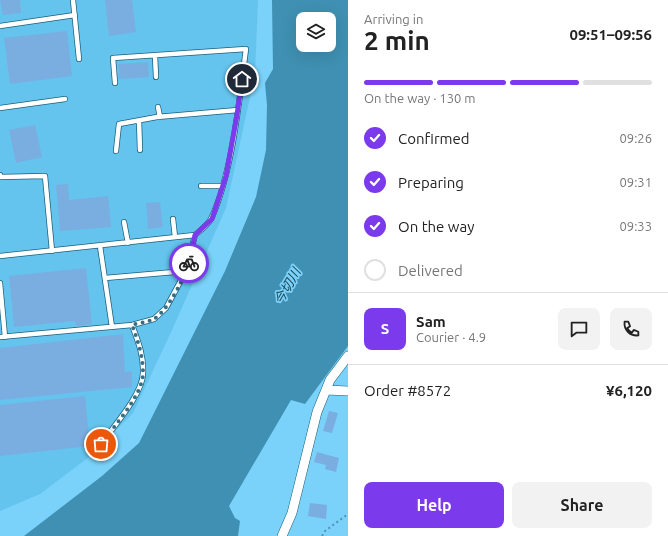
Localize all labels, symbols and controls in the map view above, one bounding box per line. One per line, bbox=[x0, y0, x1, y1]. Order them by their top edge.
map controls bbox=[296, 12, 336, 52]
button: layers bbox=[296, 12, 336, 52]
text: Arriving in bbox=[364, 12, 423, 26]
text: 2 min bbox=[364, 26, 430, 55]
text: 09:51–09:56 bbox=[569, 26, 652, 43]
pin bbox=[225, 62, 259, 96]
icon: home bbox=[231, 68, 253, 90]
text: On the way · 130 m bbox=[364, 91, 476, 105]
icon: check bbox=[364, 127, 386, 149]
text: Confirmed bbox=[398, 130, 470, 147]
text: 09:26 bbox=[619, 131, 652, 145]
icon: check bbox=[364, 171, 386, 193]
text: Preparing bbox=[398, 174, 464, 191]
text: 09:31 bbox=[619, 175, 652, 189]
icon: check bbox=[364, 215, 386, 237]
text: On the way bbox=[398, 218, 474, 235]
text: 09:33 bbox=[619, 219, 652, 233]
courier bbox=[169, 243, 209, 283]
icon: bike bbox=[178, 252, 200, 274]
text: Delivered bbox=[398, 262, 463, 279]
water label: 今切川 bbox=[271, 264, 304, 306]
button: chat bbox=[558, 308, 600, 350]
button: phone bbox=[610, 308, 652, 350]
text: Sam bbox=[416, 313, 446, 330]
text: S bbox=[381, 320, 389, 337]
text: Courier · 4.9 bbox=[416, 330, 486, 344]
text: Order #8572 bbox=[364, 382, 451, 399]
text: ¥6,120 bbox=[606, 382, 652, 399]
pin bbox=[84, 427, 118, 461]
icon: bag bbox=[90, 433, 112, 455]
button: Help bbox=[364, 482, 504, 528]
button: Share bbox=[512, 482, 652, 528]

